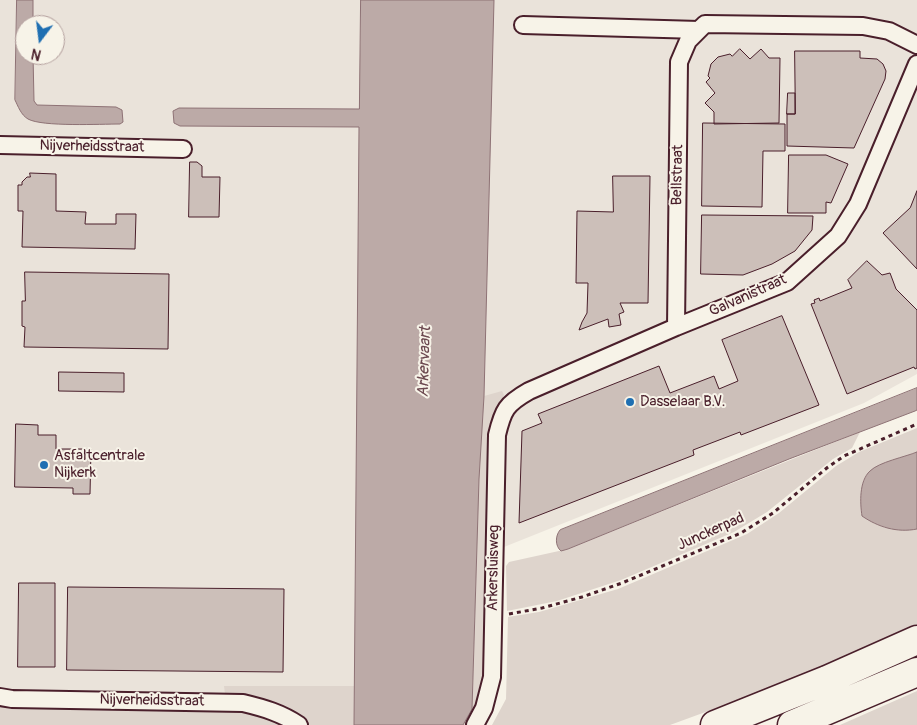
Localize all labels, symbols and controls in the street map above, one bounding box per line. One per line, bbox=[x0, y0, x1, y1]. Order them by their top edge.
north arrow bbox=[15, 15, 65, 65]
text: N bbox=[29, 45, 43, 63]
street label: Nijverheidsstraat bbox=[39, 137, 145, 157]
street label: Bellstraat bbox=[668, 145, 688, 205]
street label: Galvanistraat bbox=[707, 271, 789, 321]
water label: Arkervaart bbox=[414, 326, 436, 398]
place label: Dasselaar B.V. bbox=[640, 393, 725, 411]
marker: Dasselaar B.V. bbox=[624, 396, 636, 408]
place label: Asfaltcentrale Nijkerk bbox=[54, 447, 145, 482]
marker: Asfaltcentrale Nijkerk bbox=[38, 459, 50, 471]
street label: Junckerpad bbox=[675, 509, 747, 555]
street label: Arkersluisweg bbox=[484, 525, 504, 611]
street label: Nijverheidsstraat bbox=[99, 691, 205, 711]

